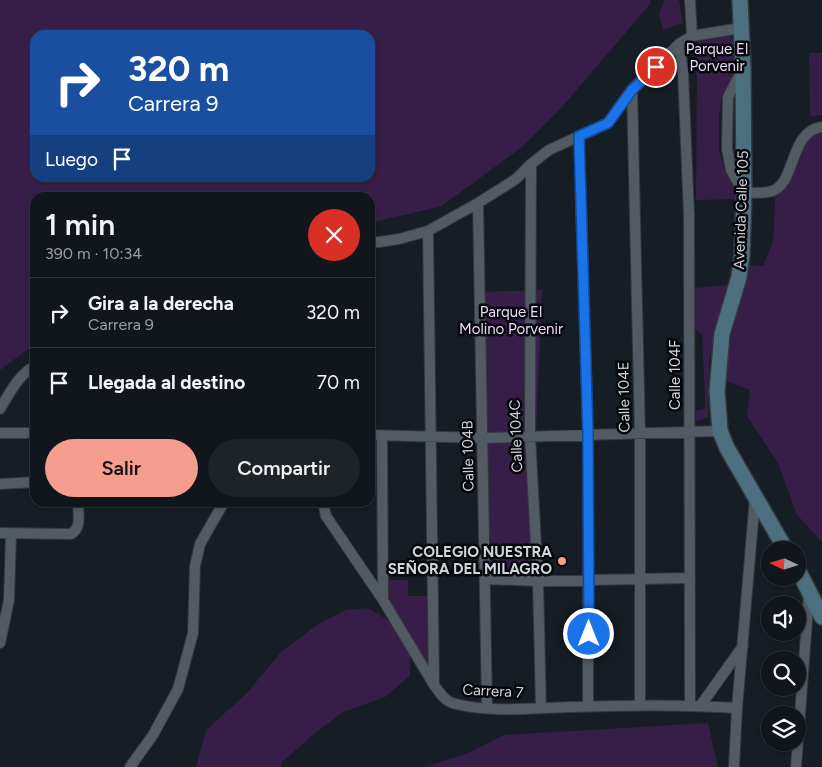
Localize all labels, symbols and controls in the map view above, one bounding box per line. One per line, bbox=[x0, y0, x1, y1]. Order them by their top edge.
park label: Parque El Porvenir bbox=[686, 40, 748, 75]
pin bbox=[635, 46, 677, 88]
text: 320 m bbox=[128, 48, 229, 90]
icon: right bbox=[45, 50, 110, 115]
icon: arrive bbox=[642, 53, 670, 81]
text: Carrera 9 bbox=[128, 90, 219, 117]
icon: arrive bbox=[108, 145, 136, 173]
text: Luego bbox=[45, 148, 98, 171]
street label: Avenida Calle 105 bbox=[730, 150, 752, 270]
text: 1 min bbox=[45, 206, 115, 243]
button: close bbox=[308, 209, 360, 261]
text: 390 m · 10:34 bbox=[45, 244, 142, 263]
text: Gira a la derecha bbox=[88, 292, 234, 315]
icon: right bbox=[45, 299, 73, 327]
text: 320 m bbox=[306, 301, 360, 324]
park label: Parque El Molino Porvenir bbox=[459, 303, 563, 338]
text: Carrera 9 bbox=[88, 315, 154, 334]
street label: Calle 104F bbox=[666, 340, 684, 410]
street label: Calle 104E bbox=[614, 361, 634, 433]
icon: arrive bbox=[45, 369, 73, 397]
text: Llegada al destino bbox=[88, 371, 245, 394]
text: 70 m bbox=[317, 371, 360, 394]
street label: Calle 104C bbox=[506, 399, 526, 473]
street label: Calle 104B bbox=[458, 420, 478, 492]
button: Salir bbox=[45, 439, 198, 497]
button: Compartir bbox=[208, 439, 360, 497]
north arrow bbox=[761, 541, 806, 586]
map controls bbox=[761, 541, 806, 751]
place label: COLEGIO NUESTRA SEÑORA DEL MILAGRO bbox=[388, 543, 552, 578]
marker: COLEGIO NUESTRA SEÑORA DEL MILAGRO bbox=[556, 555, 568, 567]
button: sound bbox=[761, 596, 806, 641]
position arrow bbox=[562, 607, 614, 659]
button: search bbox=[761, 651, 806, 696]
street label: Carrera 7 bbox=[462, 680, 524, 702]
button: layers bbox=[761, 706, 806, 751]

